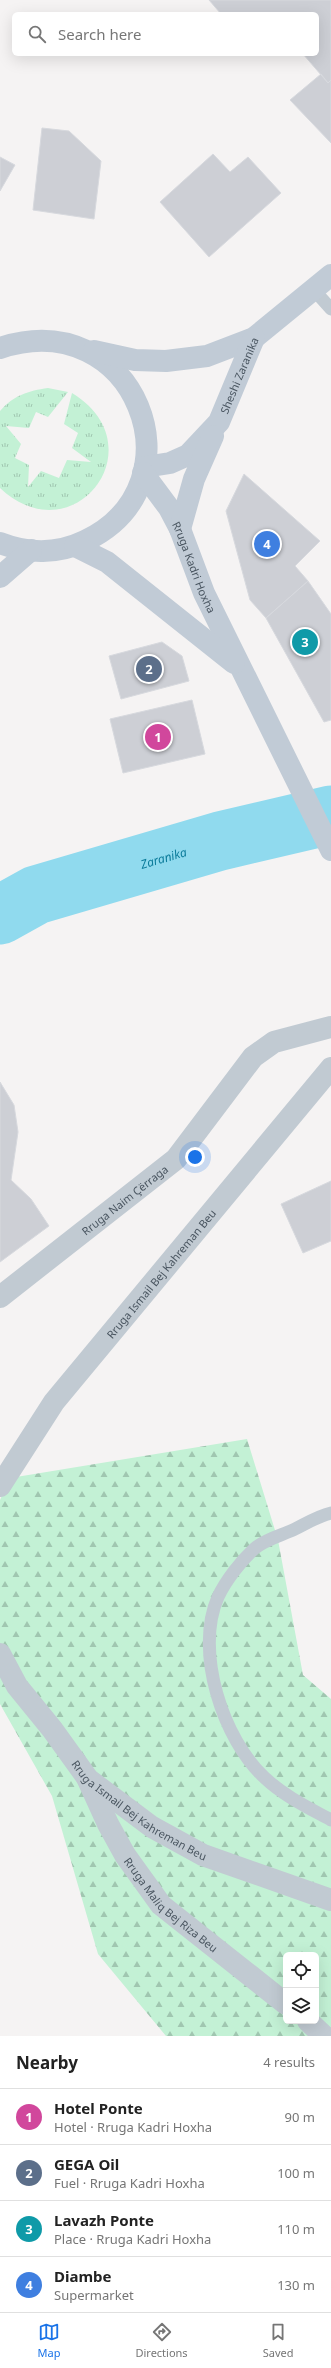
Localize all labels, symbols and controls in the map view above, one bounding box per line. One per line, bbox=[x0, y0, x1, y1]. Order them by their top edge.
search box bbox=[12, 12, 319, 56]
icon: search bbox=[26, 23, 48, 45]
text: Search here bbox=[58, 24, 141, 44]
street label: Sheshi Zaranika bbox=[216, 335, 261, 416]
street label: Rruga Kadri Hoxha bbox=[170, 518, 220, 615]
pin: 4 bbox=[254, 529, 280, 559]
pin: 3 bbox=[292, 627, 318, 657]
pin: 2 bbox=[136, 654, 162, 684]
pin: 1 bbox=[145, 722, 171, 752]
water label: Zaranika bbox=[137, 843, 189, 873]
your location bbox=[185, 1147, 205, 1167]
street label: Rruga Naim Çërraga bbox=[78, 1161, 171, 1238]
street label: Rruga Ismail Bej Kahreman Beu bbox=[103, 1206, 219, 1341]
street label: Rruga Ismail Bej Kahreman Beu bbox=[69, 1757, 209, 1863]
street label: Rruga Maliq Bej Riza Beu bbox=[121, 1854, 221, 1955]
map controls bbox=[283, 1952, 319, 2024]
button: locate bbox=[283, 1952, 319, 1988]
button: layers bbox=[283, 1988, 319, 2024]
text: Nearby bbox=[16, 2051, 78, 2074]
text: 4 results bbox=[263, 2053, 315, 2071]
text: Hotel Ponte bbox=[54, 2098, 143, 2118]
text: 1 bbox=[25, 2108, 33, 2126]
text: 90 m bbox=[285, 2108, 315, 2126]
text: Hotel · Rruga Kadri Hoxha bbox=[54, 2118, 212, 2136]
text: GEGA Oil bbox=[54, 2154, 119, 2174]
text: 2 bbox=[25, 2164, 33, 2182]
text: 100 m bbox=[277, 2164, 315, 2182]
text: Fuel · Rruga Kadri Hoxha bbox=[54, 2174, 205, 2192]
text: Lavazh Ponte bbox=[54, 2210, 154, 2230]
text: 3 bbox=[25, 2220, 33, 2238]
text: 110 m bbox=[277, 2220, 315, 2238]
text: Place · Rruga Kadri Hoxha bbox=[54, 2230, 211, 2248]
text: Diambe bbox=[54, 2266, 112, 2286]
text: 4 bbox=[25, 2276, 33, 2294]
text: 130 m bbox=[277, 2276, 315, 2294]
text: Supermarket bbox=[54, 2286, 134, 2304]
tab: Map bbox=[38, 2321, 60, 2360]
tab: Directions bbox=[135, 2321, 188, 2360]
tab: Saved bbox=[263, 2321, 293, 2360]

